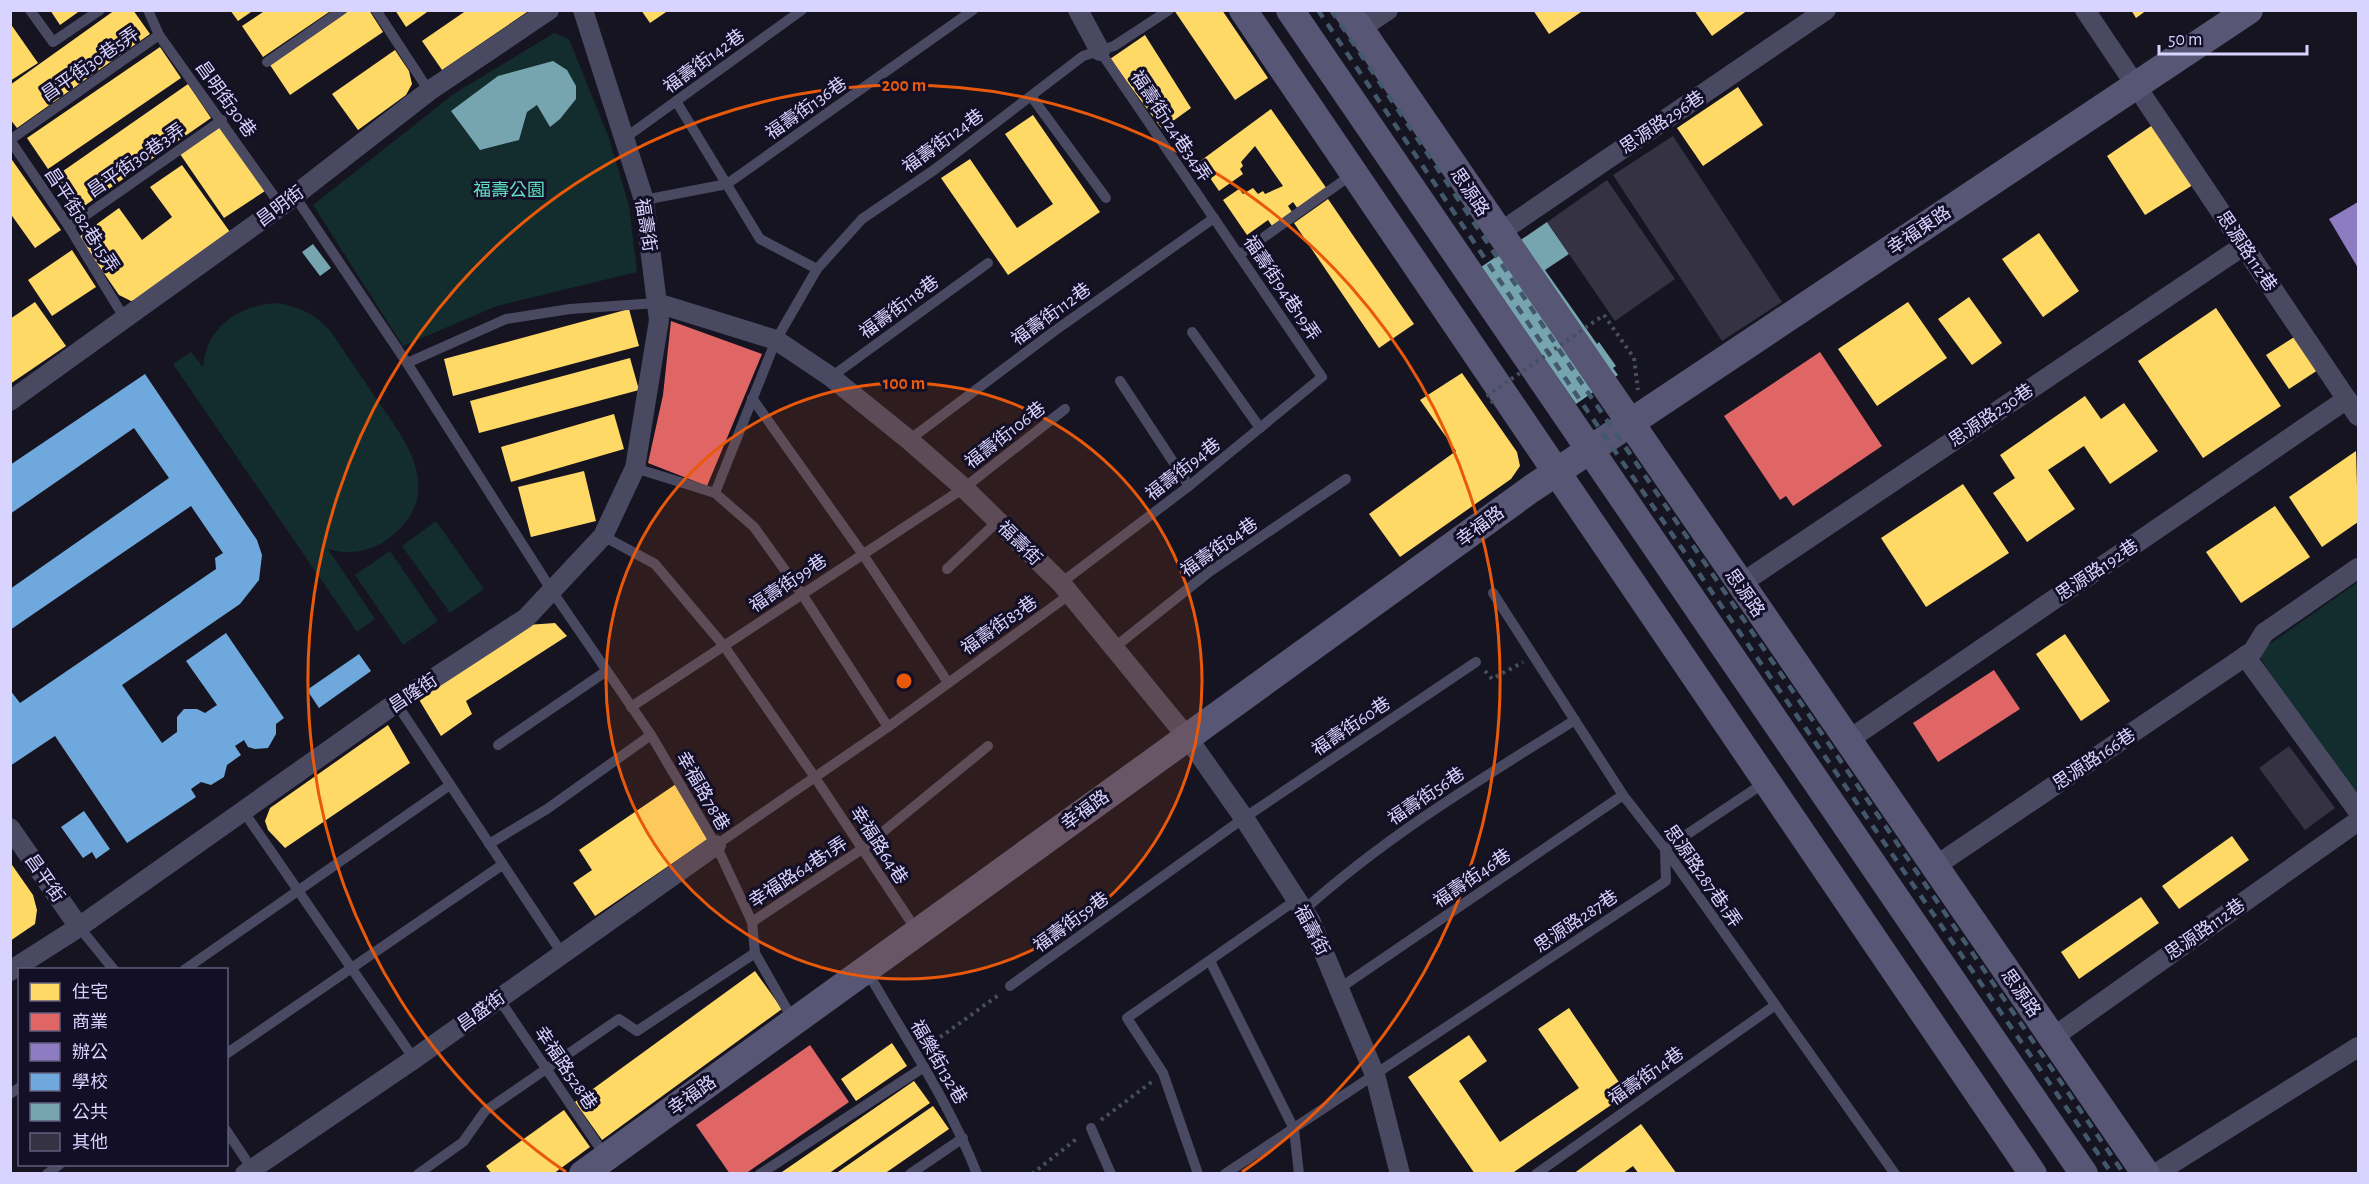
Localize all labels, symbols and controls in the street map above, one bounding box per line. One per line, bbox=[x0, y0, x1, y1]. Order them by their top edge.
scale bar bbox=[2159, 18, 2308, 56]
street label: 昌平街30巷5弄 bbox=[37, 23, 143, 105]
street label: 福壽街142巷 bbox=[660, 25, 748, 97]
text: 50 m bbox=[2168, 31, 2202, 49]
street label: 昌明街30巷 bbox=[192, 57, 260, 141]
street label: 福壽街124巷34弄 bbox=[1127, 67, 1215, 185]
street label: 福壽街136巷 bbox=[762, 73, 850, 143]
text: 200 m bbox=[882, 77, 926, 95]
street label: 思源路296巷 bbox=[1616, 87, 1708, 157]
street label: 福壽街124巷 bbox=[899, 105, 987, 177]
street label: 昌平街30巷3弄 bbox=[83, 119, 189, 201]
street label: 昌平街82巷15弄 bbox=[41, 164, 123, 276]
street label: 思源路 bbox=[1447, 164, 1493, 220]
park label: 福壽公園 bbox=[473, 180, 545, 200]
street label: 昌明街 bbox=[252, 182, 308, 230]
street label: 福壽街 bbox=[632, 197, 660, 253]
street label: 幸福東路 bbox=[1884, 202, 1954, 258]
street label: 思源路112巷 bbox=[2213, 207, 2281, 295]
street label: 福壽街94巷19弄 bbox=[1240, 232, 1324, 344]
street label: 福壽街118巷 bbox=[856, 272, 942, 342]
street label: 福壽街112巷 bbox=[1008, 279, 1094, 349]
text: 100 m bbox=[883, 375, 925, 393]
street label: 思源路230巷 bbox=[1945, 380, 2037, 450]
street label: 福壽街106巷 bbox=[961, 398, 1049, 472]
street label: 福壽街94巷 bbox=[1142, 434, 1224, 504]
street label: 幸福路 bbox=[1452, 502, 1508, 550]
street label: 福壽街84巷 bbox=[1177, 513, 1261, 581]
street label: 福壽街 bbox=[994, 517, 1046, 569]
street label: 思源路192巷 bbox=[2052, 535, 2142, 605]
street label: 福壽街99巷 bbox=[746, 550, 830, 616]
street label: 思源路 bbox=[1721, 565, 1769, 621]
street label: 福壽街83巷 bbox=[957, 592, 1041, 658]
street label: 昌隆街 bbox=[385, 670, 441, 716]
centre of rings bbox=[894, 671, 914, 691]
street label: 福壽街60巷 bbox=[1308, 693, 1394, 759]
street label: 思源路166巷 bbox=[2049, 724, 2139, 794]
street label: 幸福路78巷 bbox=[672, 748, 734, 834]
street label: 福壽街56巷 bbox=[1384, 763, 1468, 829]
street label: 幸福路 bbox=[1057, 786, 1113, 834]
street label: 幸福路64巷 bbox=[846, 802, 912, 888]
street label: 思源路287巷1弄 bbox=[1660, 821, 1746, 931]
street label: 幸福路64巷1弄 bbox=[745, 833, 851, 911]
street label: 福壽街46巷 bbox=[1429, 845, 1515, 911]
street label: 昌平街 bbox=[21, 850, 69, 906]
street label: 思源路287巷 bbox=[1531, 886, 1621, 956]
street label: 福壽街59巷 bbox=[1030, 888, 1112, 956]
street label: 思源路112巷 bbox=[2161, 894, 2249, 964]
street label: 福壽街 bbox=[1290, 901, 1334, 959]
street label: 思源路 bbox=[1997, 965, 2045, 1021]
legend bbox=[18, 968, 228, 1166]
text: 住宅 bbox=[72, 982, 108, 1002]
street label: 昌盛街 bbox=[453, 987, 509, 1035]
text: 商業 bbox=[72, 1012, 108, 1032]
street label: 福樂街132巷 bbox=[907, 1016, 971, 1108]
street label: 幸福路528巷 bbox=[531, 1023, 601, 1113]
text: 辦公 bbox=[72, 1042, 108, 1062]
street label: 福壽街14巷 bbox=[1605, 1043, 1687, 1109]
street label: 幸福路 bbox=[664, 1071, 720, 1119]
text: 學校 bbox=[72, 1072, 108, 1092]
text: 公共 bbox=[72, 1103, 108, 1122]
text: 其他 bbox=[72, 1132, 108, 1152]

